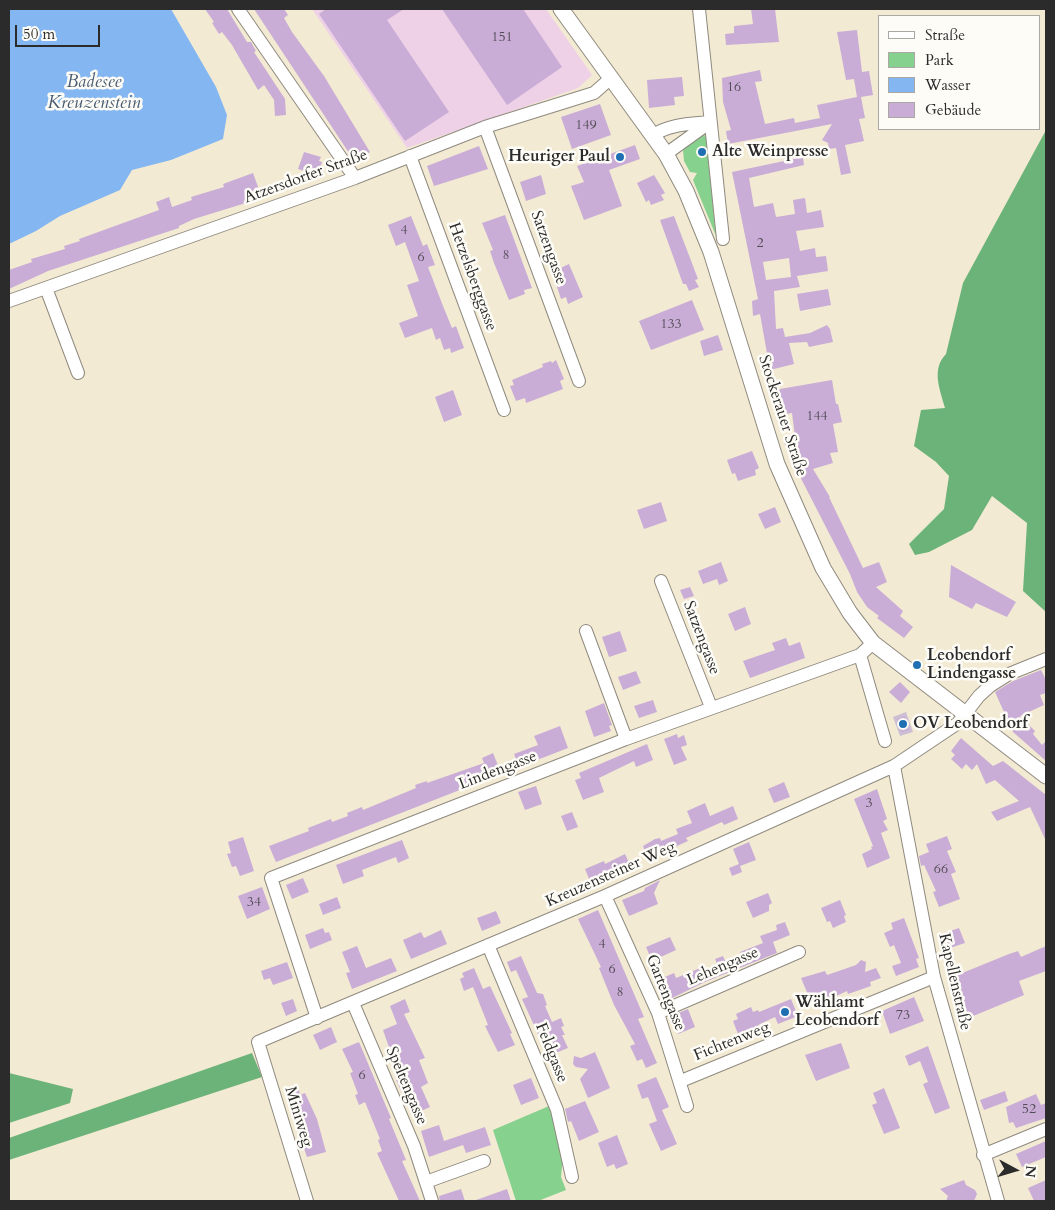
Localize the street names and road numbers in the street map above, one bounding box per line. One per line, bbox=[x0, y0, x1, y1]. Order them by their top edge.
street label: Atzersdorfer Straße bbox=[242, 146, 370, 208]
street label: Satzengasse bbox=[526, 208, 570, 288]
street label: Hetzelsberggasse bbox=[443, 220, 501, 334]
street label: Stockerauer Straße bbox=[753, 353, 811, 479]
street label: Satzengasse bbox=[678, 598, 724, 678]
street label: Lindengasse bbox=[456, 747, 540, 795]
street label: Kreuzensteiner Weg bbox=[543, 838, 679, 912]
street label: Kapellenstraße bbox=[934, 932, 974, 1032]
street label: Lehengasse bbox=[684, 943, 762, 991]
street label: Gartengasse bbox=[641, 952, 689, 1034]
street label: Fichtenweg bbox=[691, 1018, 773, 1066]
street label: Feldgasse bbox=[530, 1020, 572, 1086]
street label: Speltengasse bbox=[381, 1044, 431, 1128]
street label: Miniweg bbox=[280, 1084, 316, 1150]

